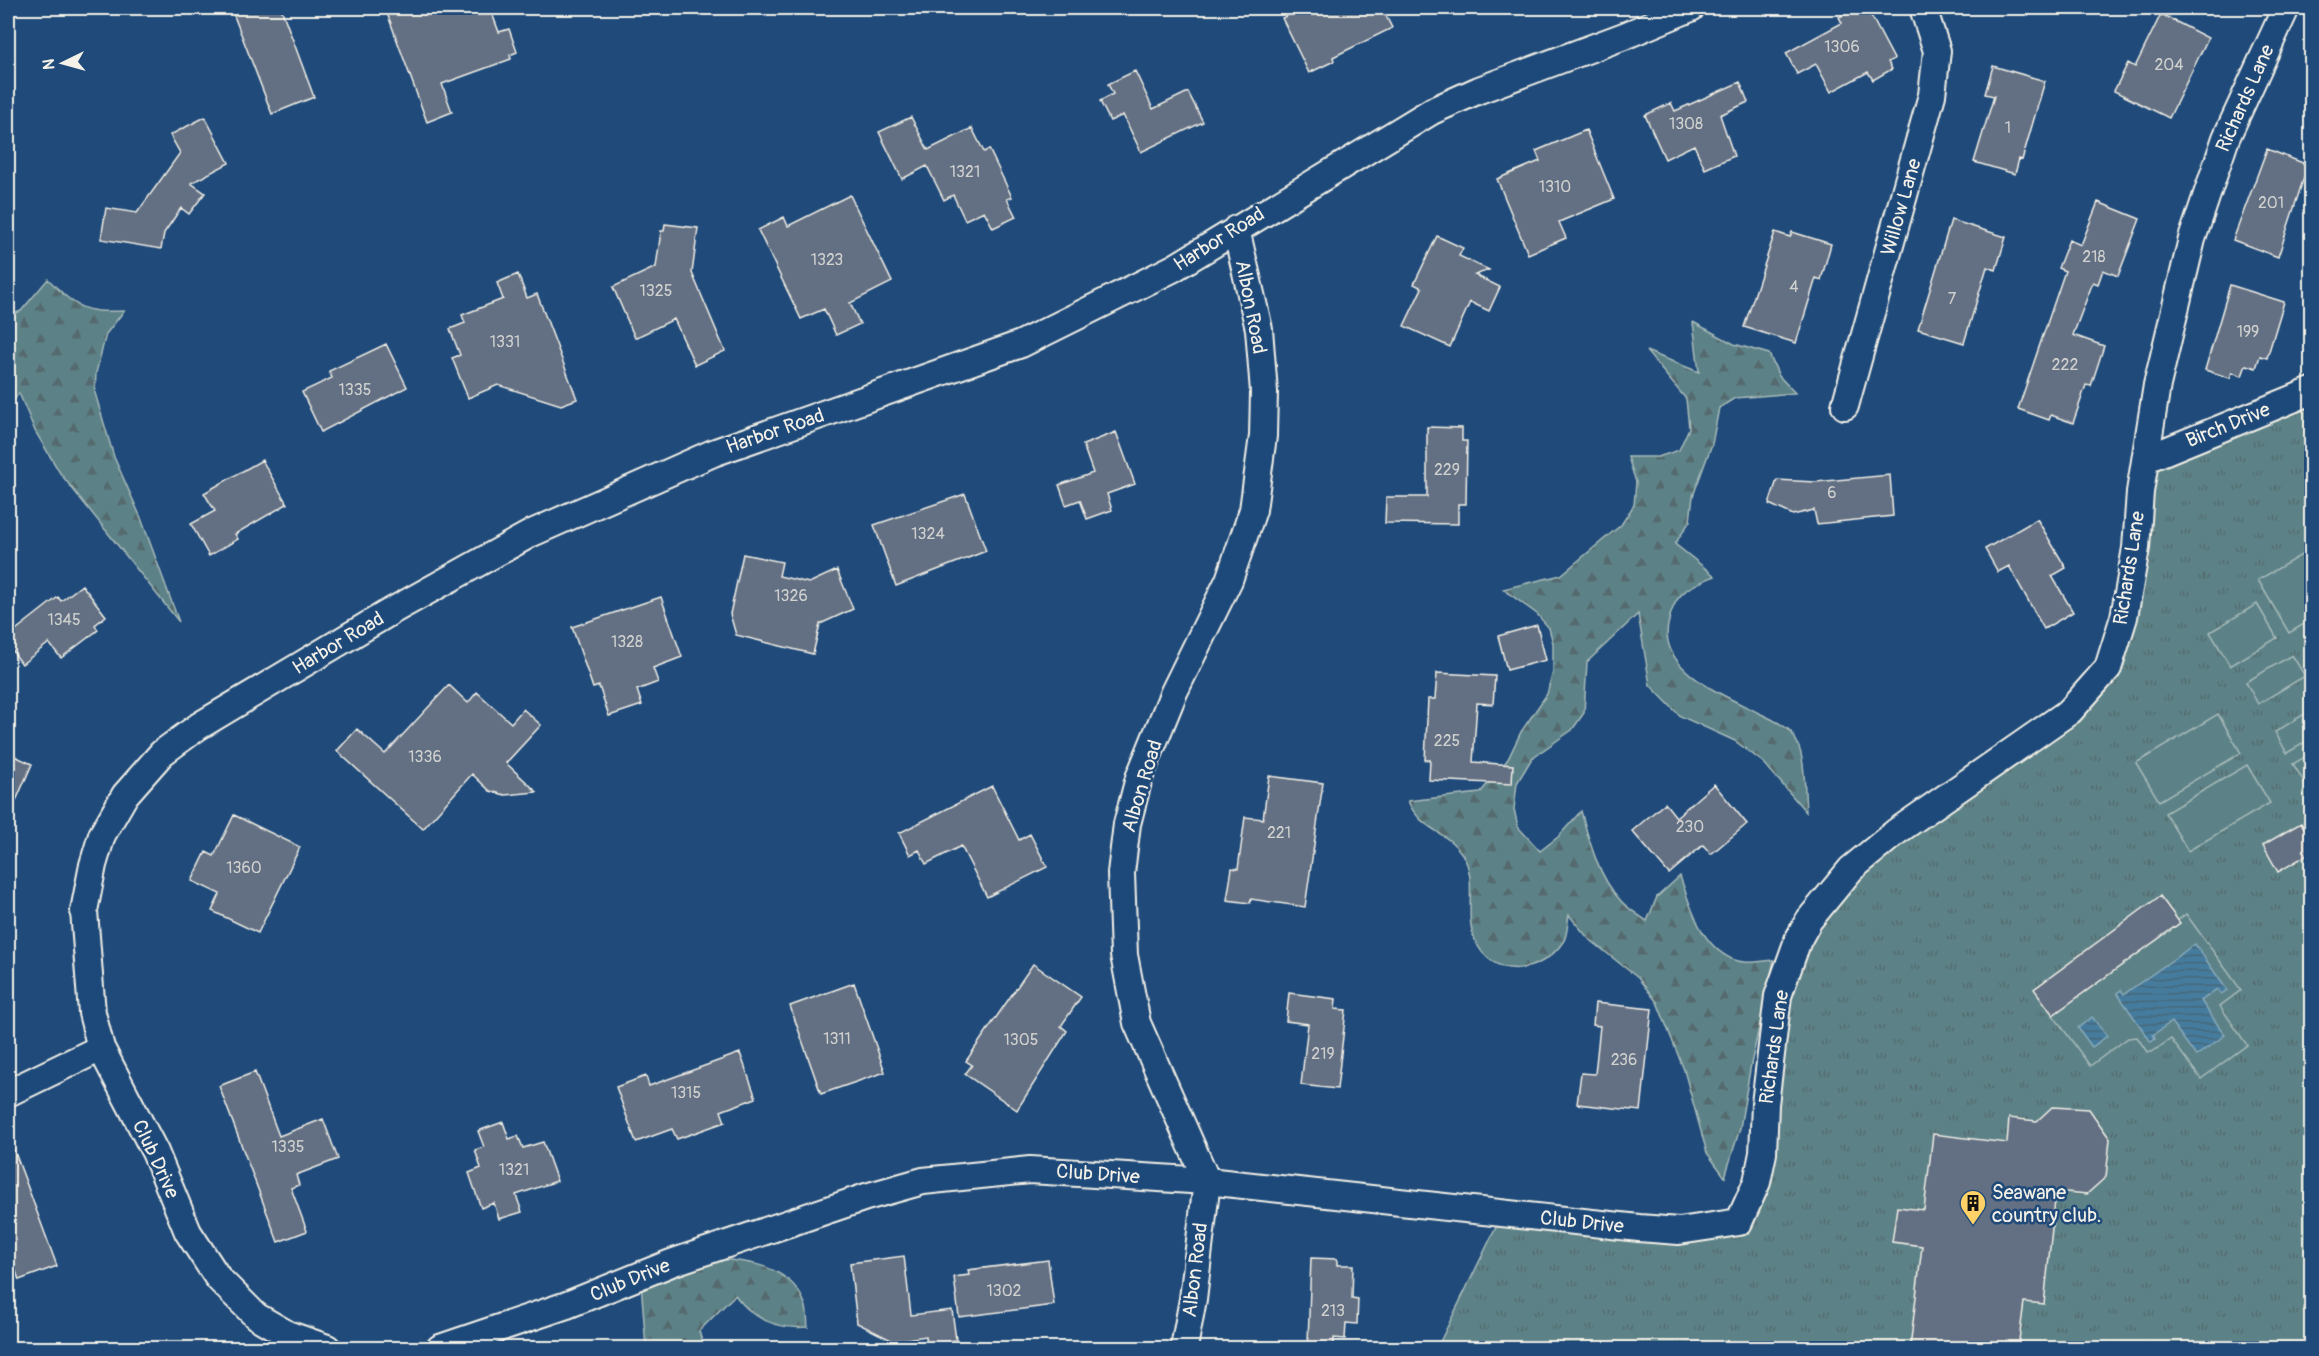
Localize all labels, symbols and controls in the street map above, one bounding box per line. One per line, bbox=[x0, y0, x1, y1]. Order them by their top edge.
north arrow bbox=[33, 33, 93, 93]
house number: 1306 bbox=[1824, 37, 1860, 57]
street label: Richards Lane bbox=[2210, 40, 2280, 156]
house number: 204 bbox=[2154, 55, 2184, 75]
text: N bbox=[39, 58, 59, 70]
house number: 1308 bbox=[1669, 114, 1703, 134]
house number: 1 bbox=[2005, 118, 2011, 138]
street label: Willow Lane bbox=[1875, 156, 1927, 258]
house number: 1321 bbox=[950, 162, 980, 182]
house number: 1310 bbox=[1539, 177, 1571, 197]
house number: 201 bbox=[2258, 193, 2284, 213]
street label: Harbor Road bbox=[1169, 201, 1269, 277]
house number: 218 bbox=[2082, 247, 2106, 267]
house number: 1323 bbox=[811, 250, 843, 270]
street label: Albon Road bbox=[1230, 258, 1272, 356]
house number: 4 bbox=[1789, 277, 1799, 297]
house number: 1325 bbox=[640, 281, 672, 301]
house number: 7 bbox=[1948, 289, 1957, 309]
house number: 199 bbox=[2237, 322, 2259, 342]
house number: 1331 bbox=[490, 332, 520, 352]
house number: 222 bbox=[2052, 355, 2078, 375]
house number: 1335 bbox=[339, 380, 371, 400]
street label: Birch Drive bbox=[2182, 397, 2274, 453]
street label: Harbor Road bbox=[722, 402, 828, 460]
house number: 229 bbox=[1434, 460, 1460, 480]
house number: 6 bbox=[1827, 483, 1837, 503]
street label: Richards Lane bbox=[2108, 509, 2150, 627]
house number: 1324 bbox=[911, 524, 945, 544]
house number: 1326 bbox=[774, 586, 808, 606]
street label: Harbor Road bbox=[288, 606, 388, 680]
house number: 1345 bbox=[47, 610, 81, 630]
house number: 1328 bbox=[611, 632, 643, 652]
house number: 225 bbox=[1434, 731, 1460, 751]
street label: Albon Road bbox=[1116, 737, 1168, 835]
house number: 1336 bbox=[408, 747, 442, 767]
house number: 230 bbox=[1676, 817, 1704, 837]
house number: 221 bbox=[1267, 823, 1291, 843]
house number: 1360 bbox=[226, 858, 262, 878]
street label: Richards Lane bbox=[1754, 988, 1794, 1106]
house number: 1311 bbox=[823, 1029, 851, 1049]
house number: 1305 bbox=[1004, 1030, 1038, 1050]
house number: 219 bbox=[1311, 1044, 1335, 1064]
house number: 236 bbox=[1611, 1050, 1637, 1070]
house number: 1315 bbox=[671, 1083, 701, 1103]
street label: Club Drive bbox=[127, 1116, 185, 1202]
house number: 1335 bbox=[272, 1137, 304, 1157]
street label: Club Drive bbox=[1055, 1159, 1141, 1189]
house number: 1321 bbox=[499, 1160, 529, 1180]
place label: Seawane country club. bbox=[1992, 1180, 2101, 1228]
building icon: Seawane country club. bbox=[1958, 1188, 1988, 1226]
street label: Club Drive bbox=[1539, 1205, 1625, 1239]
street label: Albon Road bbox=[1177, 1221, 1213, 1319]
street label: Club Drive bbox=[586, 1253, 674, 1307]
house number: 1302 bbox=[986, 1281, 1022, 1301]
house number: 213 bbox=[1321, 1301, 1345, 1321]

